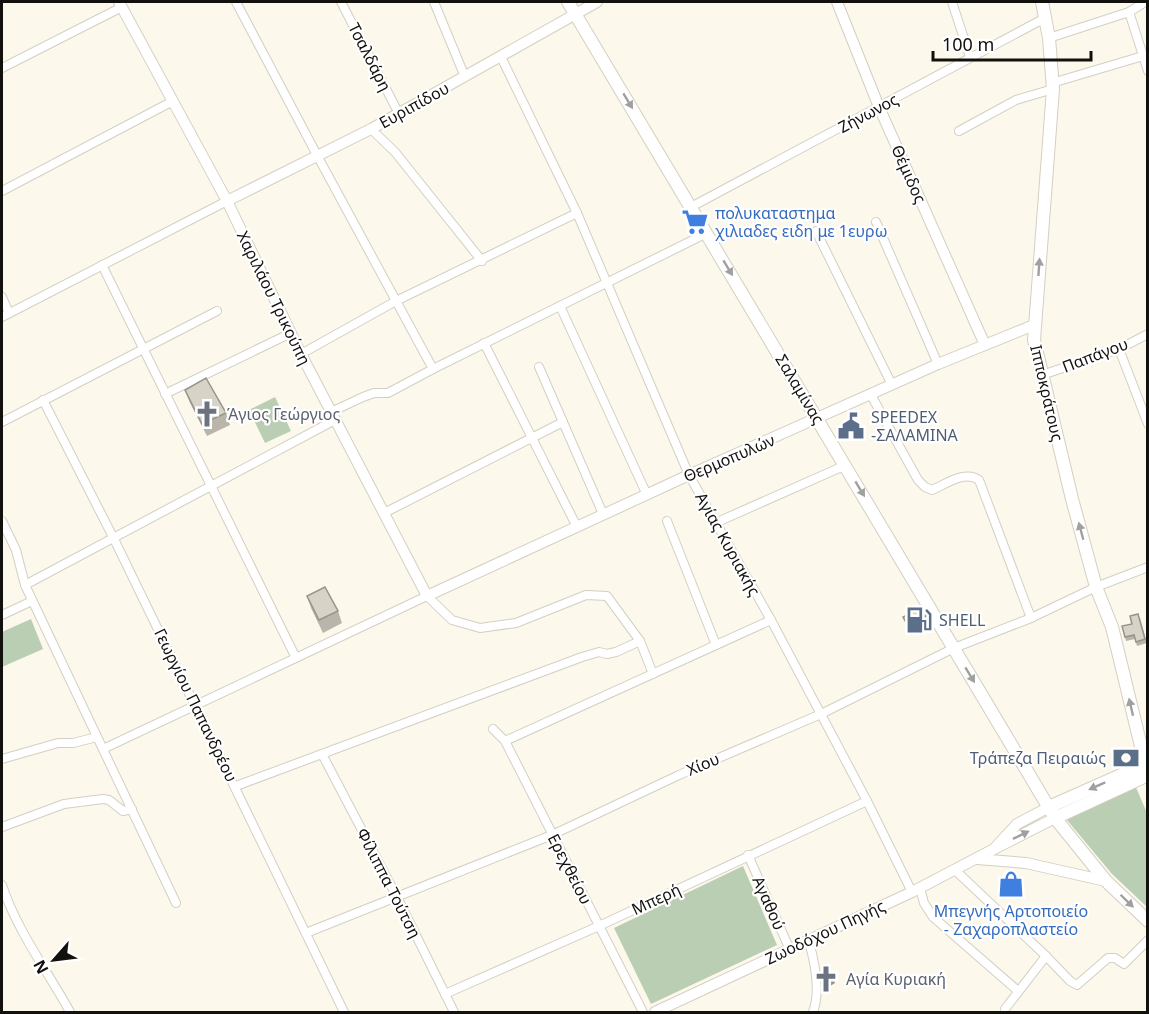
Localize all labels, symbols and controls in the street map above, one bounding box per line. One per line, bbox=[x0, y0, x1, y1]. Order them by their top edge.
street label: Τσαλδάρη bbox=[343, 19, 397, 95]
scale bar bbox=[933, 24, 1090, 62]
text: 100 m bbox=[942, 32, 994, 56]
street label: Ευριπίδου bbox=[375, 77, 453, 133]
street label: Ζήνωνος bbox=[834, 88, 902, 138]
one-way arrow bbox=[622, 93, 633, 109]
street label: Θέμιδος bbox=[886, 141, 932, 207]
place label: πολυκαταστημα χιλιαδες ειδη με 1ευρω bbox=[715, 202, 887, 242]
supermarket icon: πολυκαταστημα χιλιαδες ειδη με 1ευρω bbox=[680, 207, 710, 237]
street label: Χαριλάου Τρικούπη bbox=[232, 227, 316, 369]
one-way arrow bbox=[1034, 257, 1043, 276]
one-way arrow bbox=[722, 260, 733, 276]
street label: Παπάγου bbox=[1059, 332, 1131, 378]
street label: Ιπποκράτους bbox=[1025, 343, 1069, 444]
street label: Σαλαμίνας bbox=[771, 350, 830, 428]
church icon: Άγιος Γεώργιος bbox=[192, 399, 222, 429]
place label: Άγιος Γεώργιος bbox=[227, 403, 340, 425]
place label: SPEEDEX -ΣΑΛΑΜΙΝΑ bbox=[871, 406, 959, 446]
public building icon: SPEEDEX -ΣΑΛΑΜΙΝΑ bbox=[836, 411, 866, 441]
street label: Θερμοπυλών bbox=[680, 429, 778, 487]
one-way arrow bbox=[855, 481, 866, 497]
street label: Αγίας Κυριακής bbox=[690, 488, 766, 600]
one-way arrow bbox=[1076, 522, 1085, 540]
fuel station icon: SHELL bbox=[904, 605, 934, 635]
place label: SHELL bbox=[939, 609, 985, 631]
street label: Γεωργίου Παπανδρέου bbox=[149, 625, 243, 785]
one-way arrow bbox=[965, 667, 976, 683]
one-way arrow bbox=[1125, 698, 1135, 717]
bank icon: Τράπεζα Πειραιώς bbox=[1111, 743, 1141, 773]
street label: Χίου bbox=[683, 747, 723, 781]
place label: Τράπεζα Πειραιώς bbox=[970, 747, 1106, 769]
one-way arrow bbox=[1088, 781, 1105, 790]
street label: Φίλιππα Τούτση bbox=[352, 824, 426, 942]
street label: Ερεχθείου bbox=[543, 830, 597, 908]
one-way arrow bbox=[1012, 831, 1029, 840]
shop icon: Μπεγνής Αρτοποιείο - Ζαχαροπλαστείο bbox=[996, 869, 1026, 899]
street label: Αγαθού bbox=[747, 873, 791, 933]
street label: Μπερή bbox=[628, 878, 684, 920]
one-way arrow bbox=[1119, 893, 1133, 907]
street label: Ζωοδόχου Πηγής bbox=[761, 894, 889, 969]
place label: Μπεγνής Αρτοποιείο - Ζαχαροπλαστείο bbox=[934, 900, 1088, 940]
north arrow bbox=[24, 930, 84, 990]
text: N bbox=[28, 956, 54, 978]
church icon: Αγία Κυριακή bbox=[811, 964, 841, 994]
place label: Αγία Κυριακή bbox=[846, 968, 946, 990]

